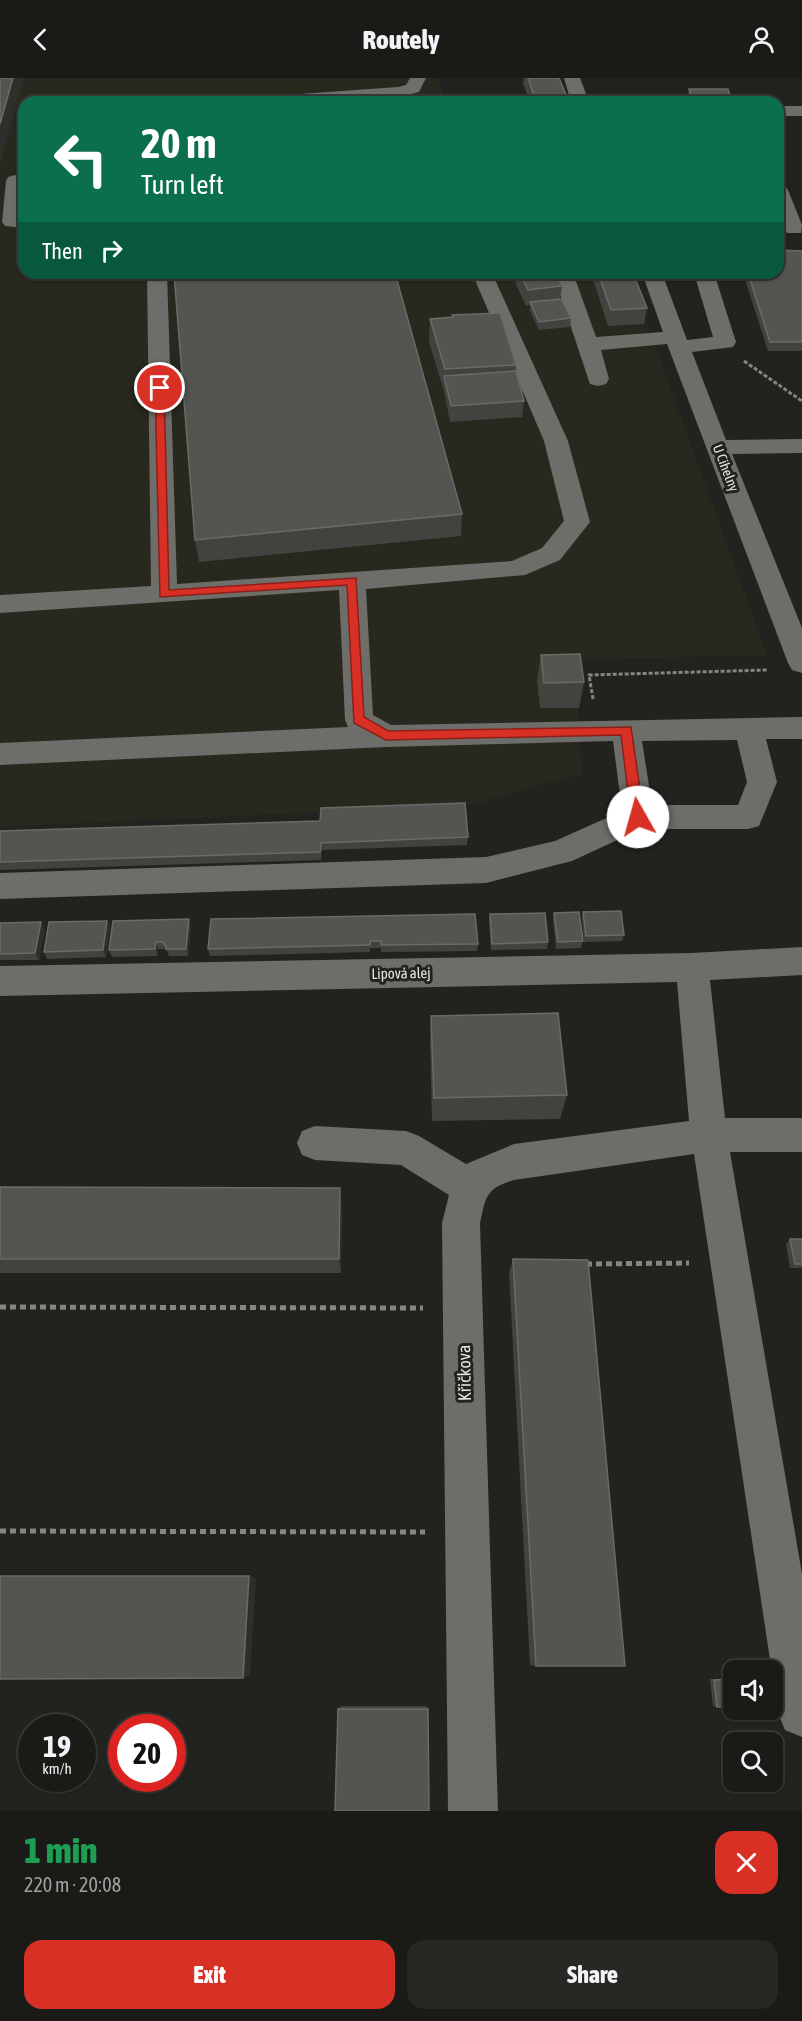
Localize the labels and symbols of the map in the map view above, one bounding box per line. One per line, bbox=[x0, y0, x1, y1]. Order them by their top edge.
pin bbox=[134, 362, 185, 413]
street label: U Cihelny bbox=[710, 442, 742, 494]
position arrow bbox=[606, 785, 670, 849]
street label: Lipová alej bbox=[371, 964, 431, 982]
street label: Křičkova bbox=[453, 1345, 475, 1401]
speed limit sign: 20 bbox=[108, 1714, 186, 1792]

